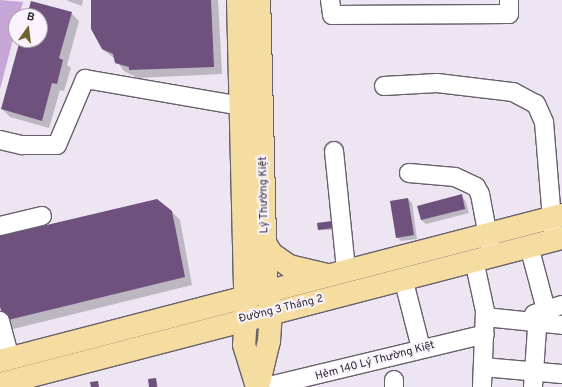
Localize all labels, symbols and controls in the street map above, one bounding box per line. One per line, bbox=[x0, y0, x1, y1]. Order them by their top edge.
north arrow bbox=[8, 8, 48, 48]
text: B bbox=[25, 10, 36, 25]
street label: Lý Thường Kiệt bbox=[257, 156, 271, 234]
street label: Đường 3 Tháng 2 bbox=[237, 292, 325, 326]
street label: Hẻm 140 Lý Thường Kiệt bbox=[314, 339, 436, 383]

